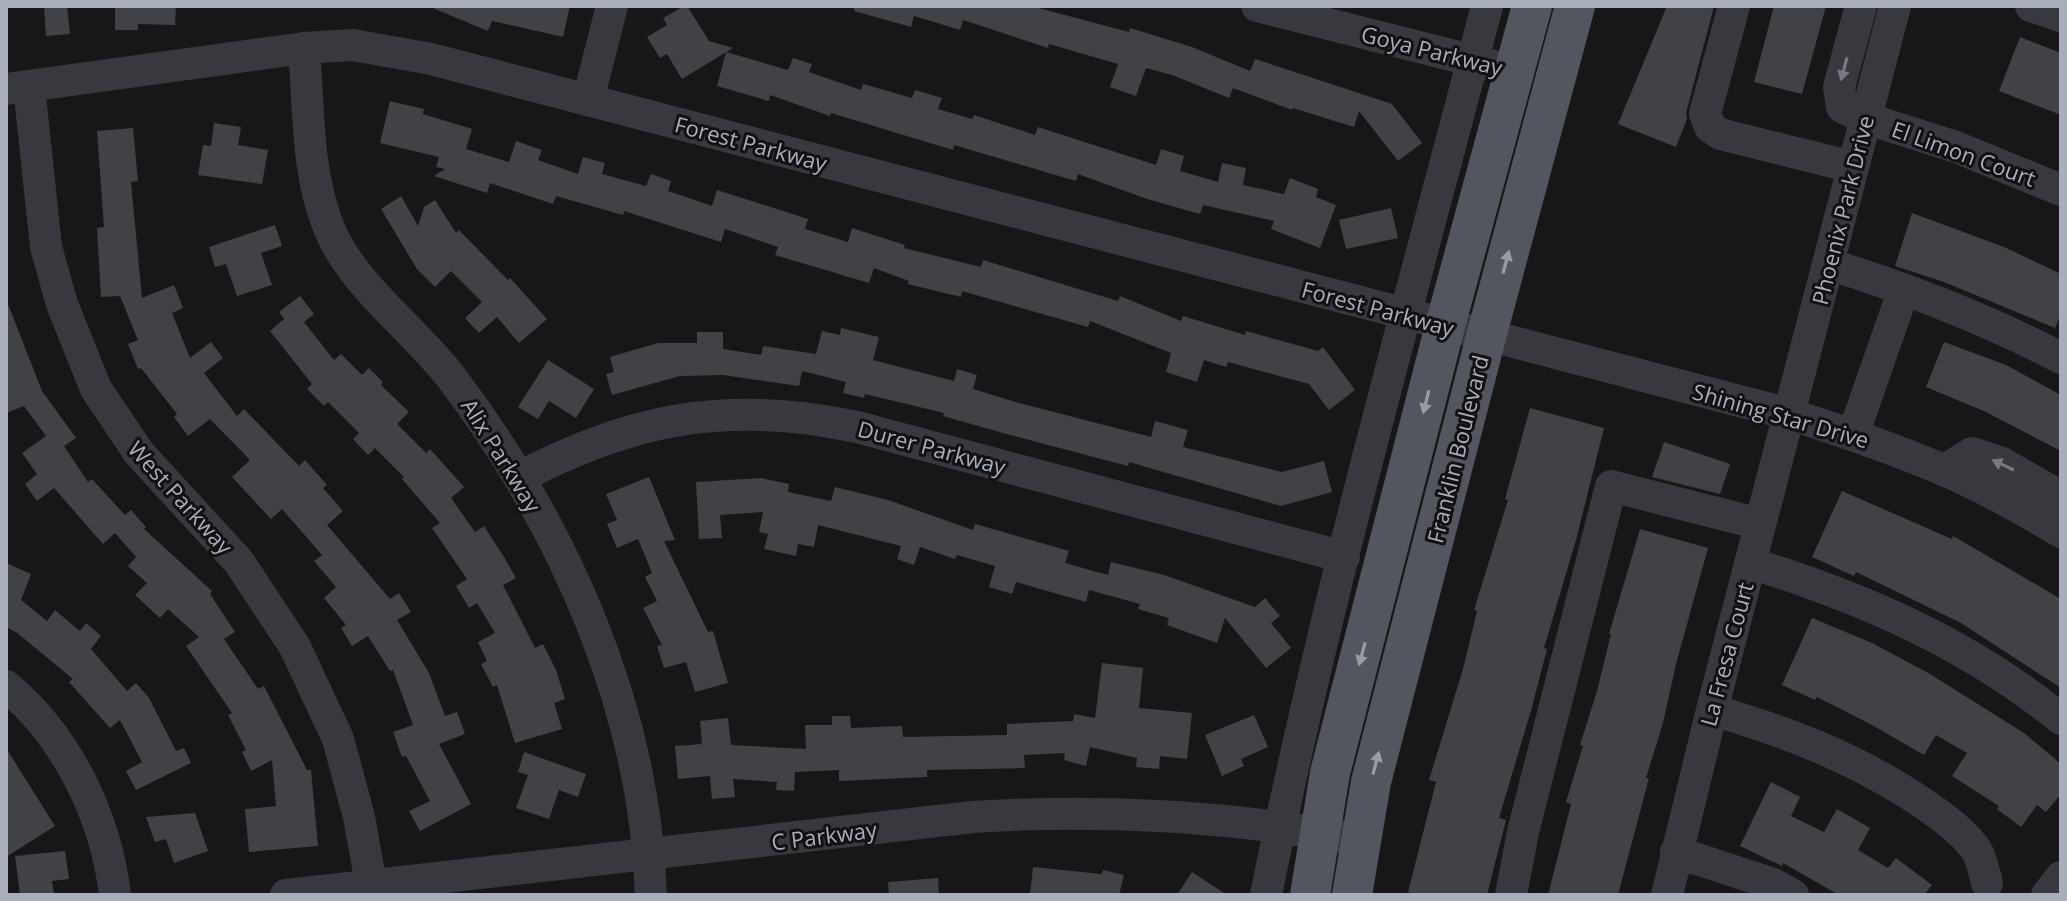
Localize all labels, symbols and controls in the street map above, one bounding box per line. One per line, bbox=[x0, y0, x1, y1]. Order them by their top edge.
street label: Goya Parkway bbox=[1358, 18, 1507, 82]
one-way arrow bbox=[1837, 58, 1850, 82]
street label: Forest Parkway bbox=[672, 108, 831, 178]
street label: Phoenix Park Drive bbox=[1804, 112, 1880, 308]
street label: El Limon Court bbox=[1888, 113, 2040, 193]
one-way arrow bbox=[1501, 249, 1513, 274]
street label: Forest Parkway bbox=[1299, 273, 1458, 343]
street label: Franklin Boulevard bbox=[1419, 352, 1495, 546]
street label: Shining Star Drive bbox=[1689, 375, 1873, 455]
one-way arrow bbox=[1420, 389, 1432, 414]
street label: Alix Parkway bbox=[455, 393, 549, 518]
street label: Durer Parkway bbox=[855, 413, 1010, 481]
street label: West Parkway bbox=[122, 434, 241, 561]
one-way arrow bbox=[1992, 458, 2015, 472]
street label: La Fresa Court bbox=[1692, 579, 1760, 729]
one-way arrow bbox=[1355, 641, 1367, 666]
one-way arrow bbox=[1371, 751, 1383, 776]
street label: C Parkway bbox=[770, 814, 879, 856]

